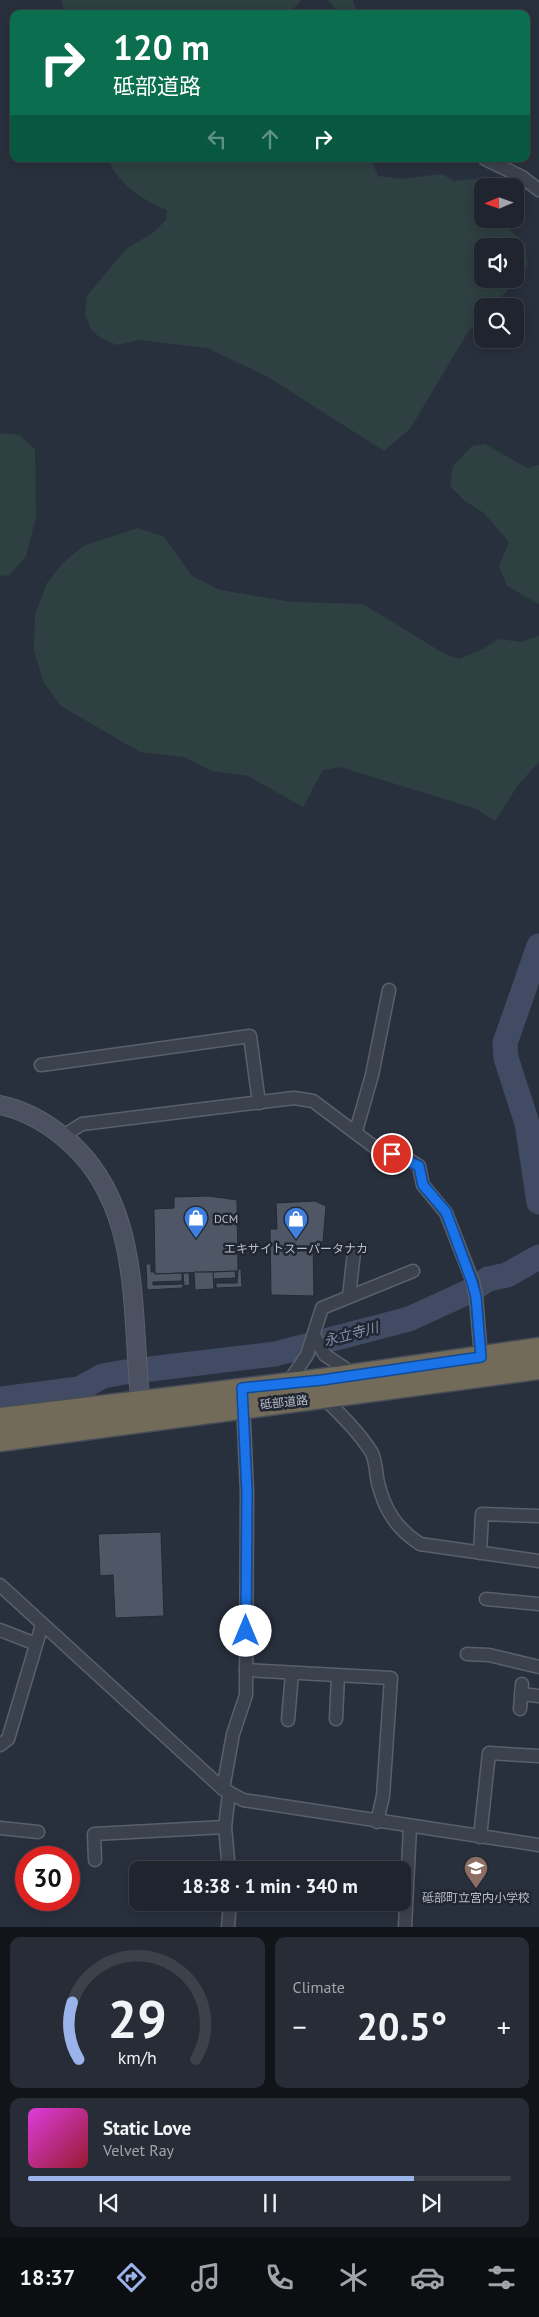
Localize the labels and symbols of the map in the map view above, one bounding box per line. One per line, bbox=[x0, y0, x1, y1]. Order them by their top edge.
north arrow bbox=[474, 178, 524, 228]
pin bbox=[371, 1133, 413, 1175]
shop icon: DCM bbox=[183, 1205, 209, 1239]
shop icon: エキサイトスーパータナカ bbox=[283, 1206, 309, 1240]
place label: DCM bbox=[214, 1211, 238, 1226]
place label: エキサイトスーパータナカ bbox=[224, 1241, 368, 1256]
water label: 永立寺川 bbox=[322, 1318, 382, 1350]
street label: 砥部道路 bbox=[259, 1392, 309, 1412]
position arrow bbox=[219, 1604, 271, 1656]
speed limit sign: 30 bbox=[15, 1846, 80, 1911]
school or university icon: 砥部町立宮内小学校 bbox=[463, 1855, 489, 1889]
place label: 砥部町立宮内小学校 bbox=[422, 1890, 530, 1905]

